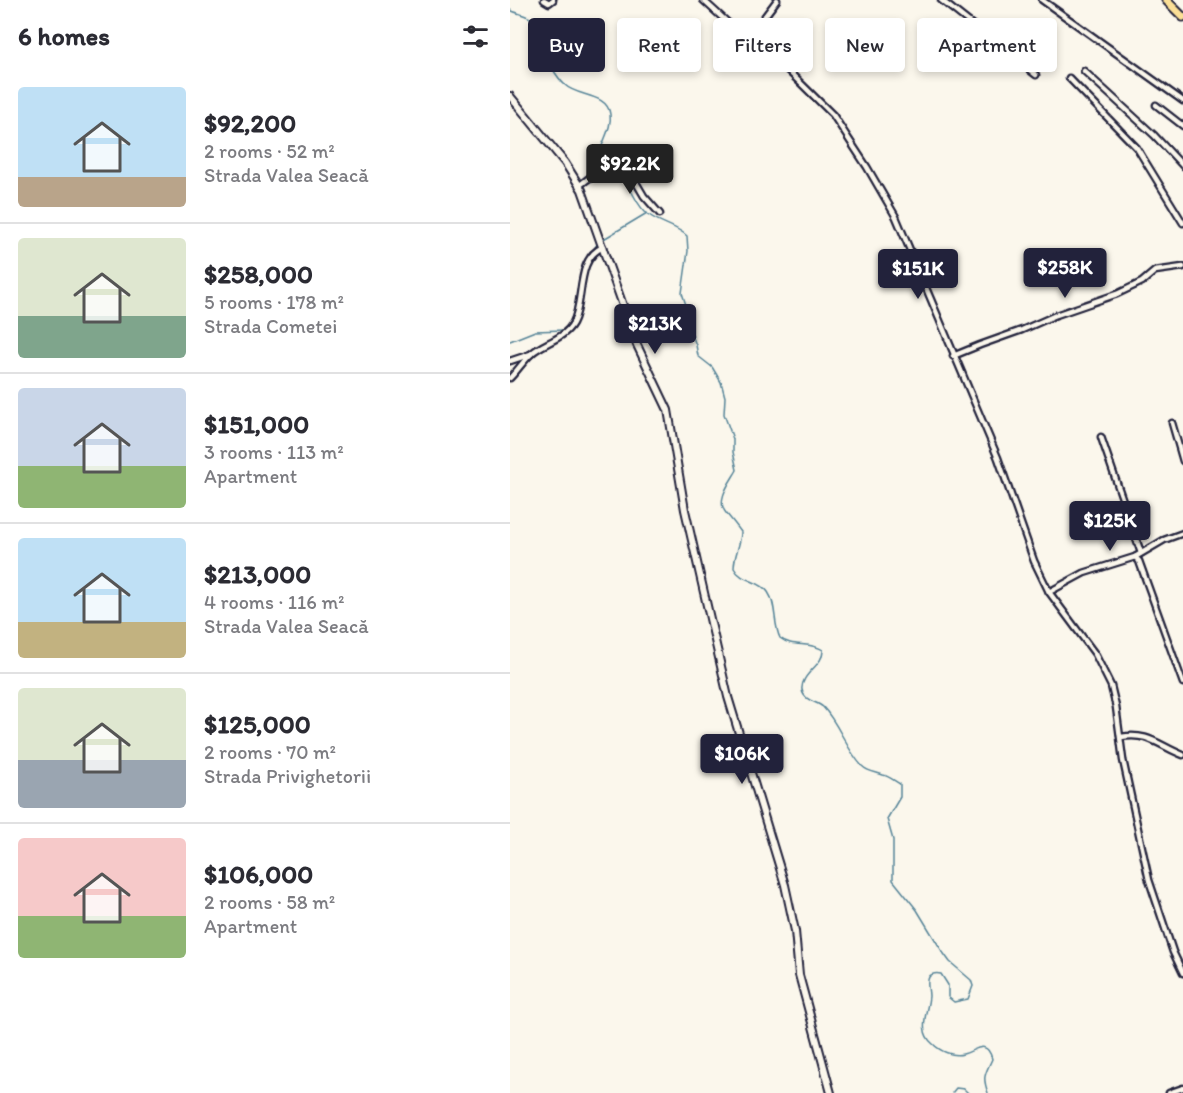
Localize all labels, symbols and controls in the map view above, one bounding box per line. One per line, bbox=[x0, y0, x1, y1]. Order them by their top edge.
chip: Buy bbox=[528, 18, 605, 72]
chip: Rent bbox=[617, 18, 701, 72]
chip: Filters bbox=[713, 18, 813, 72]
chip: New bbox=[825, 18, 905, 72]
chip: Apartment bbox=[917, 18, 1057, 72]
text: 6 homes bbox=[18, 20, 110, 52]
icon: filters bbox=[459, 20, 492, 53]
text: $92,200 bbox=[204, 107, 296, 139]
icon: home bbox=[66, 111, 138, 183]
text: 2 rooms · 52 m² bbox=[204, 139, 335, 163]
pin: $92.2K bbox=[581, 144, 679, 195]
text: $92.2K bbox=[600, 151, 660, 175]
text: Strada Valea Seacă bbox=[204, 163, 369, 187]
pin: $258K bbox=[1023, 248, 1107, 299]
pin: $151K bbox=[876, 249, 960, 300]
text: $258K bbox=[1038, 255, 1092, 279]
text: $151K bbox=[892, 256, 944, 280]
text: $258,000 bbox=[204, 258, 313, 290]
icon: home bbox=[66, 262, 138, 334]
text: 5 rooms · 178 m² bbox=[204, 290, 344, 314]
pin: $213K bbox=[613, 304, 697, 355]
text: $213K bbox=[628, 311, 682, 335]
text: Strada Cometei bbox=[204, 314, 337, 338]
text: $151,000 bbox=[204, 408, 309, 440]
icon: home bbox=[66, 412, 138, 484]
text: 3 rooms · 113 m² bbox=[204, 440, 344, 464]
text: Apartment bbox=[204, 464, 297, 488]
pin: $125K bbox=[1068, 501, 1152, 552]
text: $125K bbox=[1083, 508, 1137, 532]
text: $213,000 bbox=[204, 558, 311, 590]
icon: home bbox=[66, 562, 138, 634]
text: 4 rooms · 116 m² bbox=[204, 590, 344, 614]
text: Strada Valea Seacă bbox=[204, 614, 369, 638]
text: $125,000 bbox=[204, 708, 311, 740]
icon: home bbox=[66, 712, 138, 784]
pin: $106K bbox=[700, 734, 784, 785]
text: 2 rooms · 70 m² bbox=[204, 740, 336, 764]
text: $106K bbox=[714, 741, 770, 765]
text: Strada Privighetorii bbox=[204, 764, 371, 788]
text: $106,000 bbox=[204, 858, 313, 890]
icon: home bbox=[66, 862, 138, 934]
text: 2 rooms · 58 m² bbox=[204, 890, 335, 914]
text: Apartment bbox=[204, 914, 297, 938]

